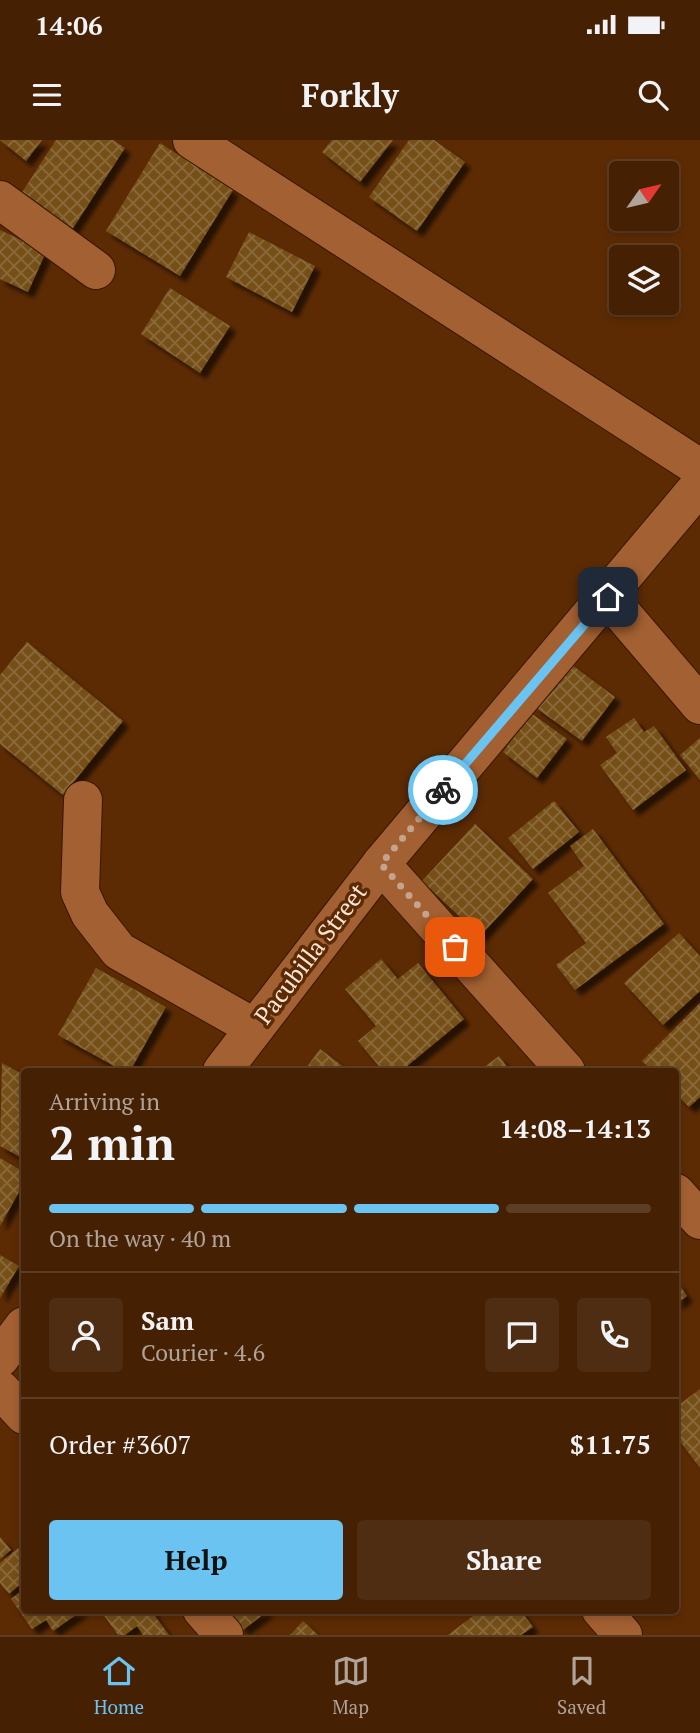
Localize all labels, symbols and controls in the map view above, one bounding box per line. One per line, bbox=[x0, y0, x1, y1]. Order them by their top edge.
text: 14:06 bbox=[35, 8, 103, 42]
text: Forkly bbox=[301, 74, 399, 116]
icon: menu bbox=[28, 76, 66, 114]
icon: search bbox=[634, 76, 672, 114]
north arrow bbox=[609, 161, 679, 231]
map controls bbox=[609, 161, 679, 315]
button: layers bbox=[609, 245, 679, 315]
pin bbox=[578, 567, 638, 627]
icon: home bbox=[589, 578, 627, 616]
courier bbox=[408, 755, 478, 825]
icon: bike bbox=[424, 771, 462, 809]
street label: Pacubilla Street bbox=[247, 877, 374, 1030]
pin bbox=[425, 917, 485, 977]
icon: bag bbox=[436, 928, 474, 966]
text: Arriving in bbox=[49, 1086, 160, 1117]
text: 14:08–14:13 bbox=[499, 1111, 651, 1145]
text: 2 min bbox=[49, 1112, 175, 1173]
text: On the way · 40 m bbox=[49, 1223, 231, 1254]
button: person bbox=[49, 1298, 123, 1372]
button: chat bbox=[485, 1298, 559, 1372]
button: phone bbox=[577, 1298, 651, 1372]
text: Sam bbox=[141, 1303, 194, 1337]
text: Courier · 4.6 bbox=[141, 1337, 265, 1368]
text: Order #3607 bbox=[49, 1427, 191, 1461]
text: $11.75 bbox=[570, 1427, 651, 1461]
button: Help bbox=[49, 1520, 343, 1600]
button: Share bbox=[357, 1520, 651, 1600]
tab: Home bbox=[94, 1652, 144, 1719]
tab: Map bbox=[332, 1652, 370, 1719]
tab: Saved bbox=[557, 1652, 606, 1719]

